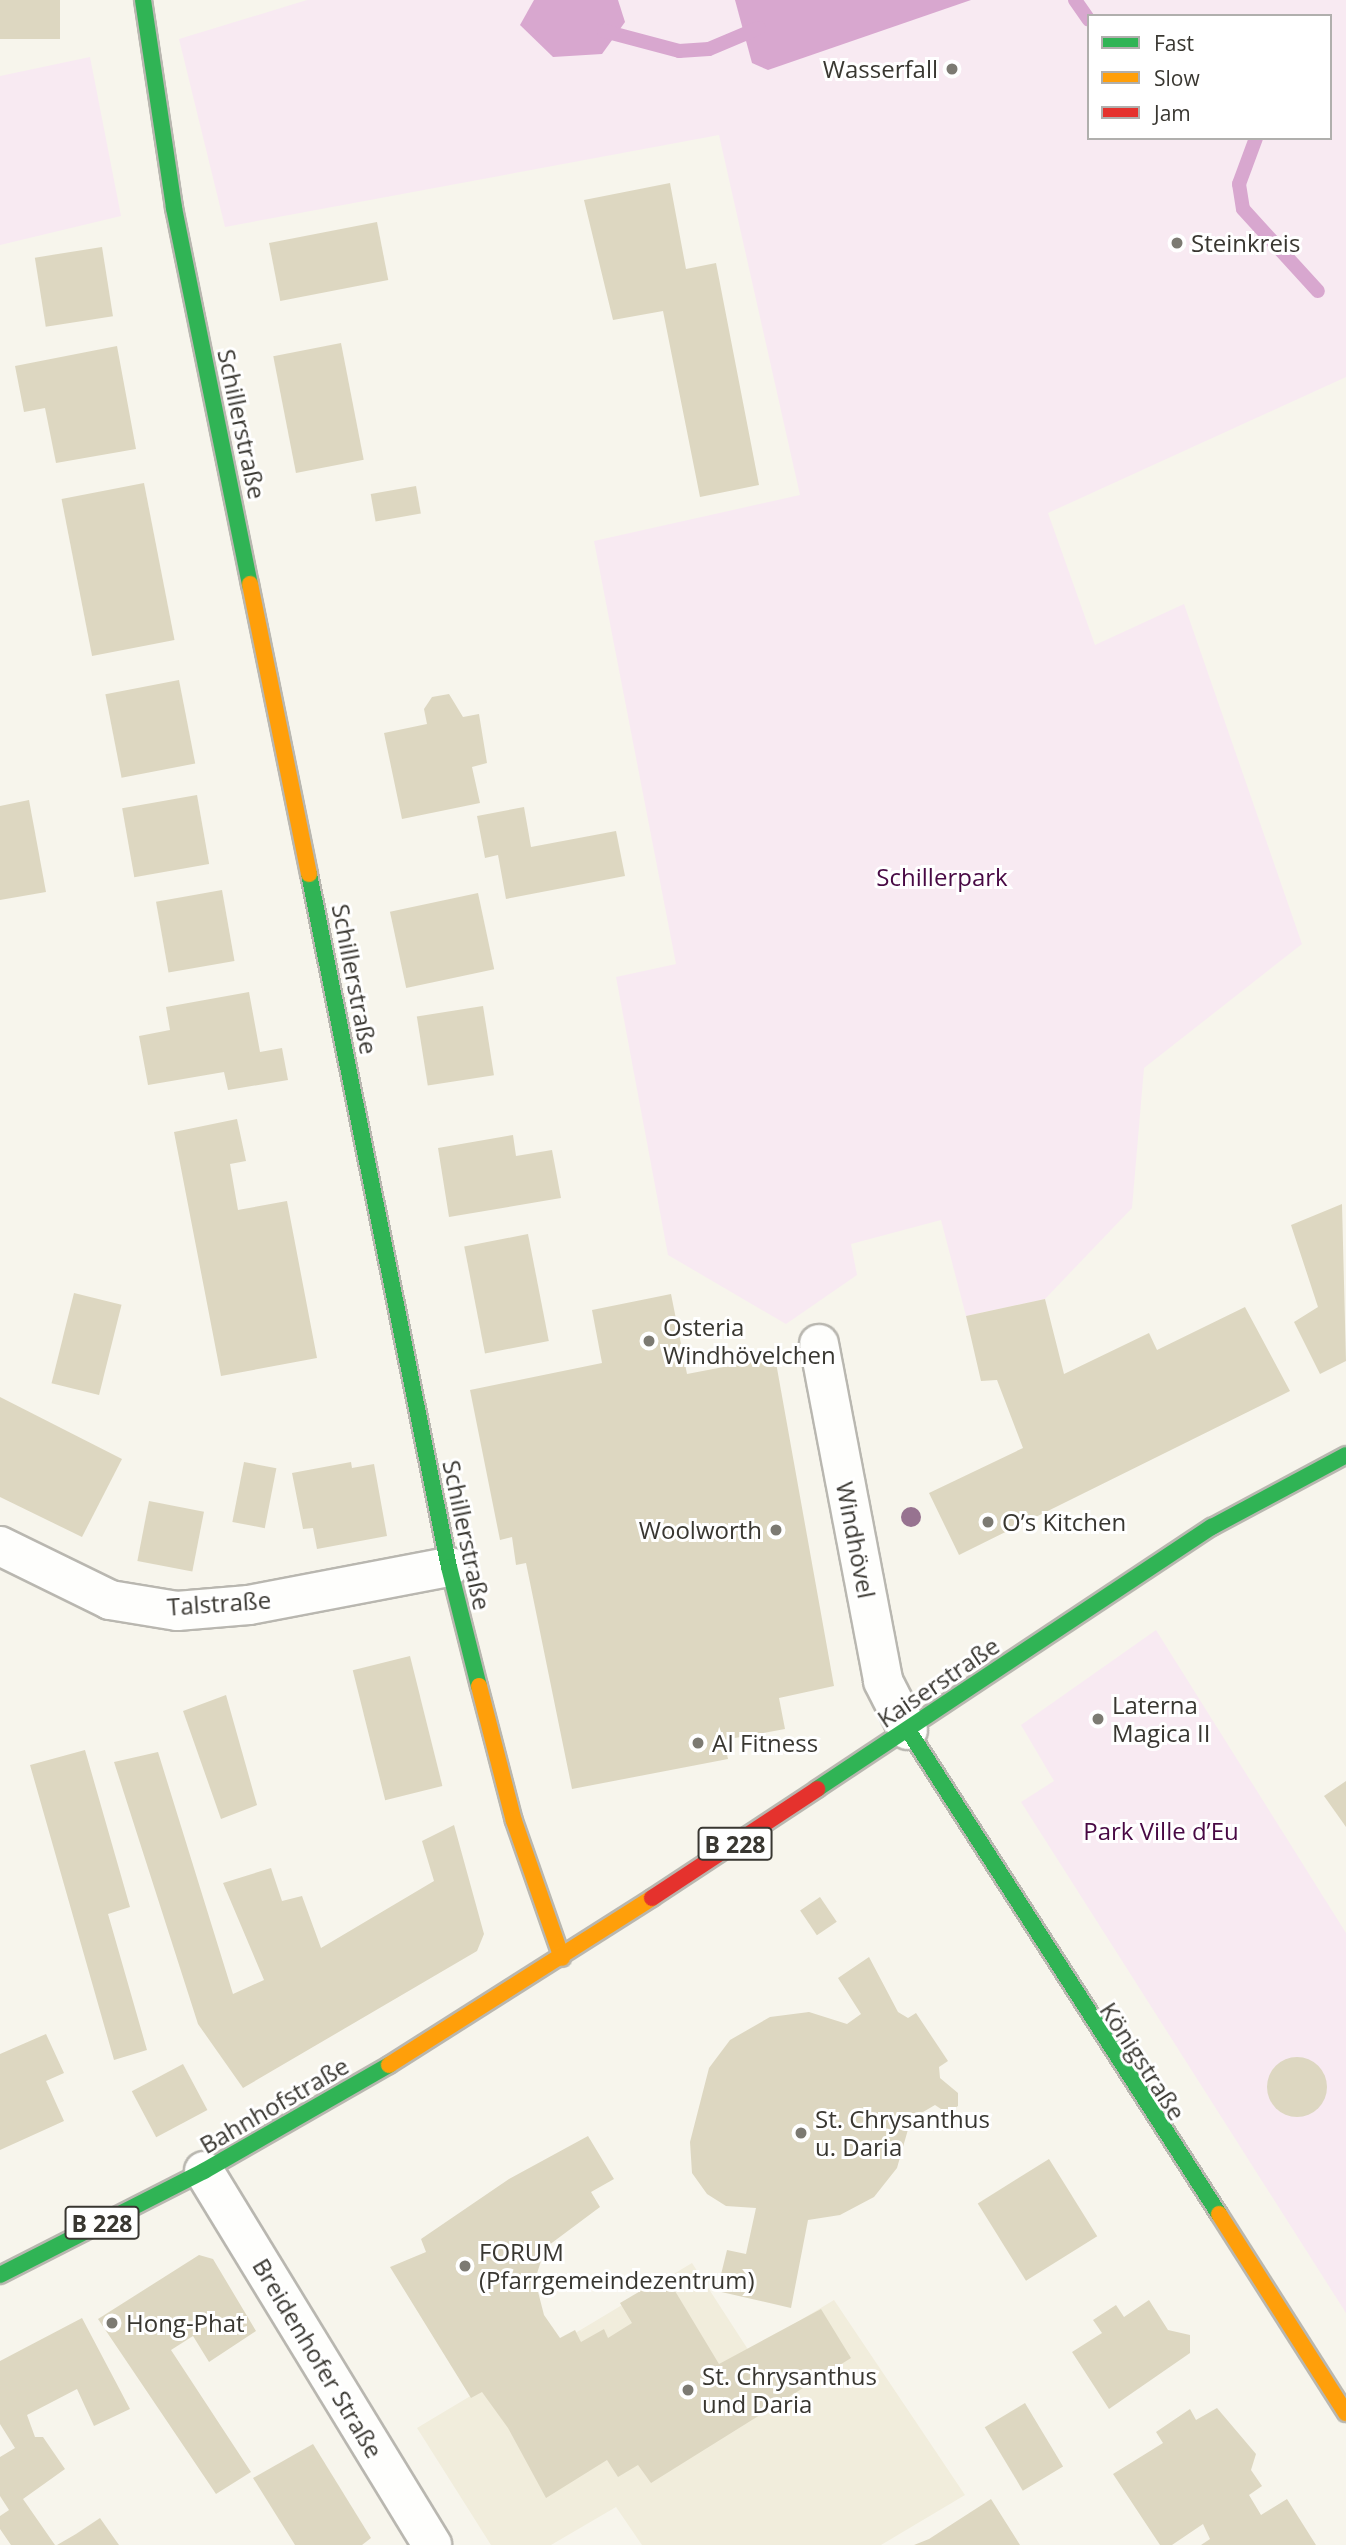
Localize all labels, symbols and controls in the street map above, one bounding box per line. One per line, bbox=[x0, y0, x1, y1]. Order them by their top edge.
legend bbox=[1087, 14, 1332, 140]
text: Fast bbox=[1154, 29, 1194, 57]
place label: Wasserfall bbox=[823, 55, 938, 83]
marker: Wasserfall bbox=[944, 61, 960, 77]
text: Slow bbox=[1154, 64, 1200, 92]
text: Jam bbox=[1154, 99, 1191, 127]
place label: Steinkreis bbox=[1191, 229, 1300, 257]
marker: Steinkreis bbox=[1169, 235, 1185, 251]
street label: Schillerstraße bbox=[212, 346, 272, 502]
park label: Schillerpark bbox=[876, 863, 1008, 891]
street label: Schillerstraße bbox=[326, 901, 384, 1057]
place label: Osteria Windhövelchen bbox=[663, 1313, 836, 1369]
marker: Osteria Windhövelchen bbox=[641, 1333, 657, 1349]
street label: Schillerstraße bbox=[437, 1457, 497, 1613]
street label: Windhövel bbox=[831, 1479, 881, 1601]
place label: O’s Kitchen bbox=[1002, 1508, 1126, 1536]
marker: O’s Kitchen bbox=[980, 1514, 996, 1530]
place label: Woolworth bbox=[639, 1516, 762, 1544]
marker: Woolworth bbox=[768, 1522, 784, 1538]
street label: Talstraße bbox=[166, 1585, 272, 1621]
street label: Kaiserstraße bbox=[872, 1631, 1004, 1733]
place label: Laterna Magica II bbox=[1112, 1691, 1210, 1747]
marker: Laterna Magica II bbox=[1090, 1711, 1106, 1727]
place label: AI Fitness bbox=[712, 1729, 818, 1757]
marker: AI Fitness bbox=[690, 1735, 706, 1751]
park label: Park Ville d’Eu bbox=[1083, 1817, 1239, 1845]
road number: B 228 bbox=[696, 1825, 774, 1864]
street label: Königstraße bbox=[1094, 1997, 1192, 2125]
street label: Bahnhofstraße bbox=[194, 2051, 354, 2159]
place label: St. Chrysanthus u. Daria bbox=[815, 2105, 990, 2161]
marker: St. Chrysanthus u. Daria bbox=[793, 2125, 809, 2141]
road number: B 228 bbox=[64, 2204, 140, 2242]
place label: FORUM (Pfarrgemeindezentrum) bbox=[479, 2238, 755, 2294]
street label: Breidenhofer Straße bbox=[247, 2253, 389, 2463]
marker: FORUM (Pfarrgemeindezentrum) bbox=[457, 2258, 473, 2274]
place label: Hong-Phat bbox=[126, 2309, 245, 2337]
marker: Hong-Phat bbox=[104, 2315, 120, 2331]
place label: St. Chrysanthus und Daria bbox=[702, 2362, 877, 2418]
marker: St. Chrysanthus und Daria bbox=[680, 2382, 696, 2398]

